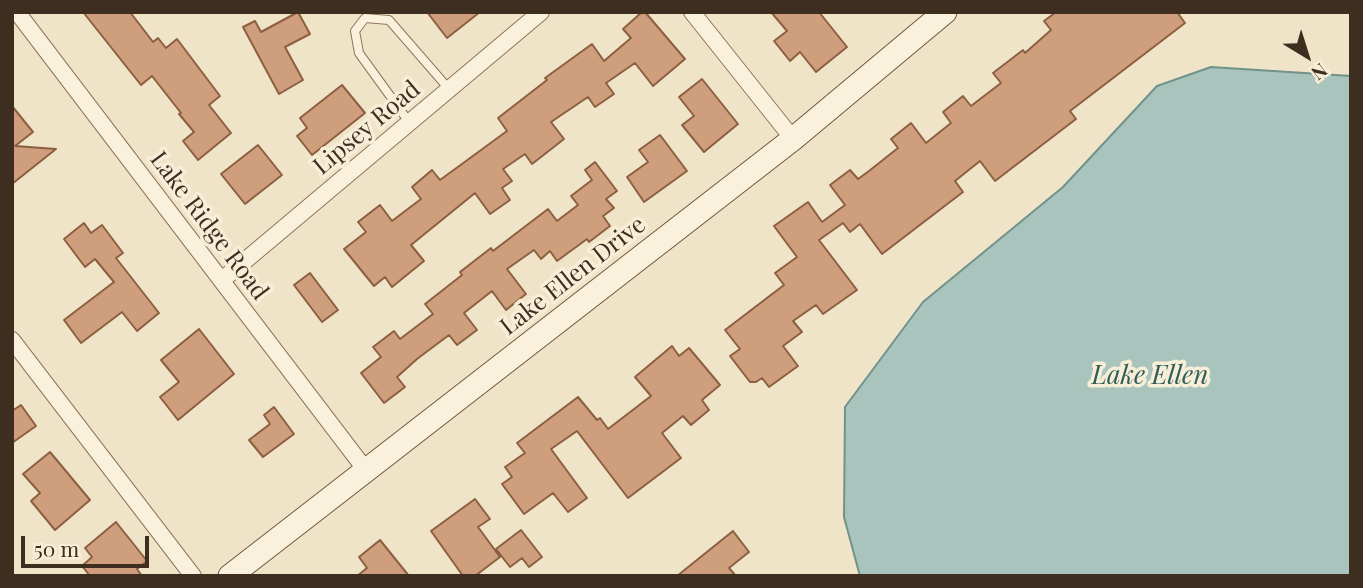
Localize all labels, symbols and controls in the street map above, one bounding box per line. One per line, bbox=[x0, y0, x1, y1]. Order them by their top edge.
north arrow bbox=[1272, 21, 1342, 91]
text: N bbox=[1307, 58, 1333, 87]
street label: Lipsey Road bbox=[308, 75, 426, 181]
street label: Lake Ridge Road bbox=[144, 146, 274, 306]
street label: Lake Ellen Drive bbox=[495, 210, 651, 342]
water label: Lake Ellen bbox=[1092, 360, 1208, 392]
scale bar bbox=[24, 522, 152, 566]
text: 50 m bbox=[34, 534, 79, 562]

